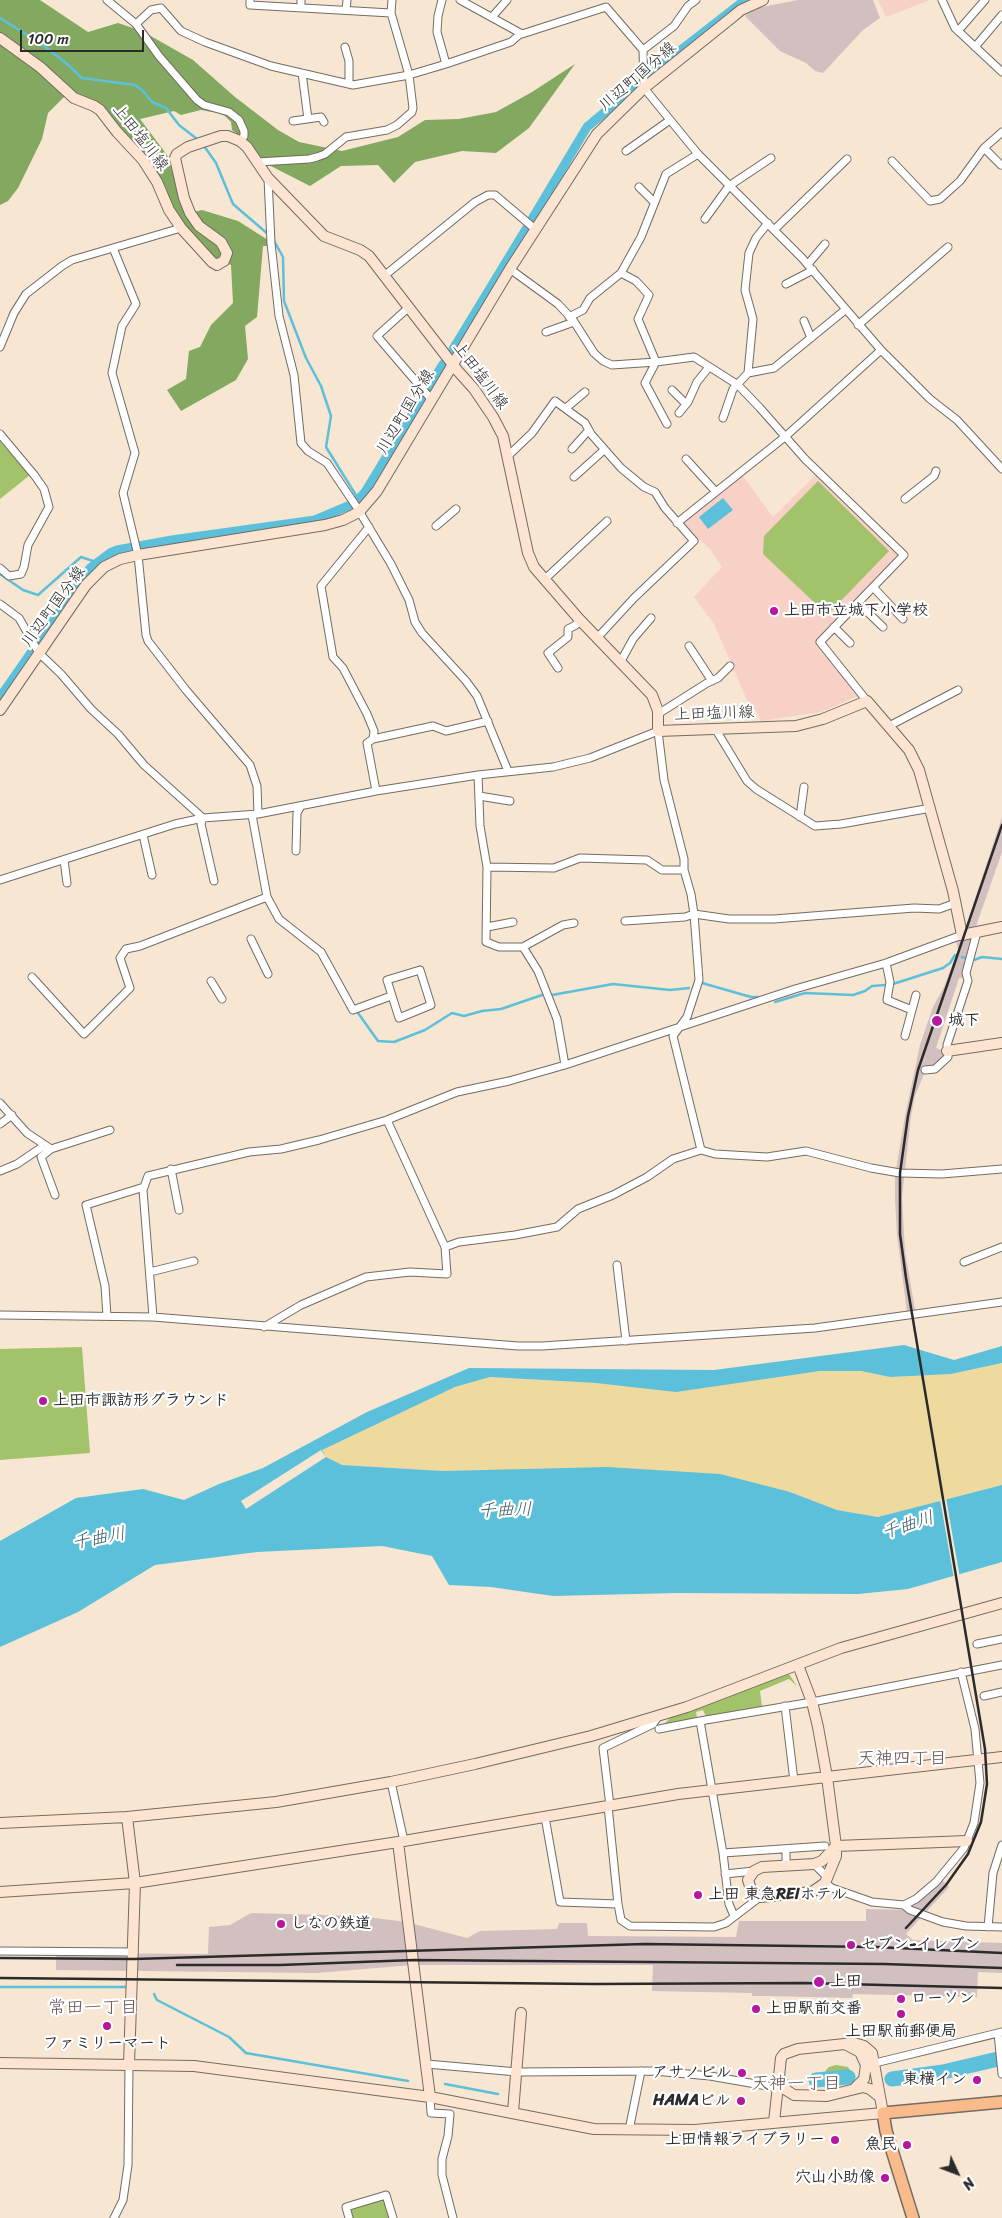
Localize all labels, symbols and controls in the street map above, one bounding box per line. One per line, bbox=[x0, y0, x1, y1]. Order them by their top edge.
scale bar bbox=[22, 20, 146, 52]
text: 100 m bbox=[28, 26, 69, 52]
street label: 川辺町国分線 bbox=[595, 38, 681, 116]
street label: 上田塩川線 bbox=[108, 101, 172, 175]
street label: 上田塩川線 bbox=[448, 338, 512, 414]
street label: 川辺町国分線 bbox=[373, 366, 439, 458]
street label: 川辺町国分線 bbox=[18, 563, 90, 651]
place label: 上田市立城下小学校 bbox=[784, 601, 928, 621]
marker: 上田市立城下小学校 bbox=[768, 605, 780, 617]
street label: 上田塩川線 bbox=[674, 703, 754, 725]
place label: 城下 bbox=[948, 1011, 980, 1031]
marker: 城下 bbox=[930, 1014, 944, 1028]
place label: 上田市諏訪形グラウンド bbox=[53, 1391, 229, 1411]
marker: 上田市諏訪形グラウンド bbox=[37, 1395, 49, 1407]
water label: 千曲川 bbox=[478, 1499, 532, 1523]
water label: 千曲川 bbox=[879, 1507, 937, 1545]
water label: 千曲川 bbox=[70, 1523, 128, 1555]
district label: 天神四丁目 bbox=[857, 1748, 947, 1770]
place label: 上田 東急REIホテル bbox=[708, 1885, 848, 1905]
marker: 上田 東急REIホテル bbox=[692, 1889, 704, 1901]
place label: しなの鉄道 bbox=[291, 1914, 371, 1934]
marker: しなの鉄道 bbox=[275, 1918, 287, 1930]
place label: セブン-イレブン bbox=[861, 1935, 980, 1955]
marker: セブン-イレブン bbox=[845, 1939, 857, 1951]
place label: 上田 bbox=[830, 1972, 862, 1992]
marker: 上田 bbox=[812, 1975, 826, 1989]
place label: ローソン bbox=[911, 1989, 975, 2009]
marker: ローソン bbox=[895, 1993, 907, 2005]
district label: 常田一丁目 bbox=[48, 1997, 138, 2019]
place label: 上田駅前交番 bbox=[766, 1999, 862, 2019]
marker: 上田駅前交番 bbox=[750, 2003, 762, 2015]
marker: 上田駅前郵便局 bbox=[895, 2008, 907, 2020]
marker: ファミリーマート bbox=[101, 2020, 113, 2032]
place label: 上田駅前郵便局 bbox=[845, 2022, 957, 2042]
place label: ファミリーマート bbox=[43, 2034, 171, 2054]
place label: アサノビル bbox=[652, 2063, 732, 2083]
marker: アサノビル bbox=[736, 2067, 748, 2079]
place label: 東横イン bbox=[903, 2070, 967, 2090]
district label: 天神一丁目 bbox=[751, 2073, 841, 2095]
marker: 東横イン bbox=[971, 2074, 983, 2086]
place label: HAMAビル bbox=[653, 2091, 731, 2111]
marker: HAMAビル bbox=[735, 2095, 747, 2107]
place label: 上田情報ライブラリー bbox=[665, 2130, 825, 2150]
marker: 上田情報ライブラリー bbox=[829, 2134, 841, 2146]
place label: 魚民 bbox=[865, 2135, 897, 2155]
marker: 魚民 bbox=[901, 2139, 913, 2151]
north arrow bbox=[932, 2148, 982, 2198]
place label: 穴山小助像 bbox=[795, 2168, 875, 2188]
text: N bbox=[956, 2171, 981, 2196]
marker: 穴山小助像 bbox=[879, 2172, 891, 2184]

